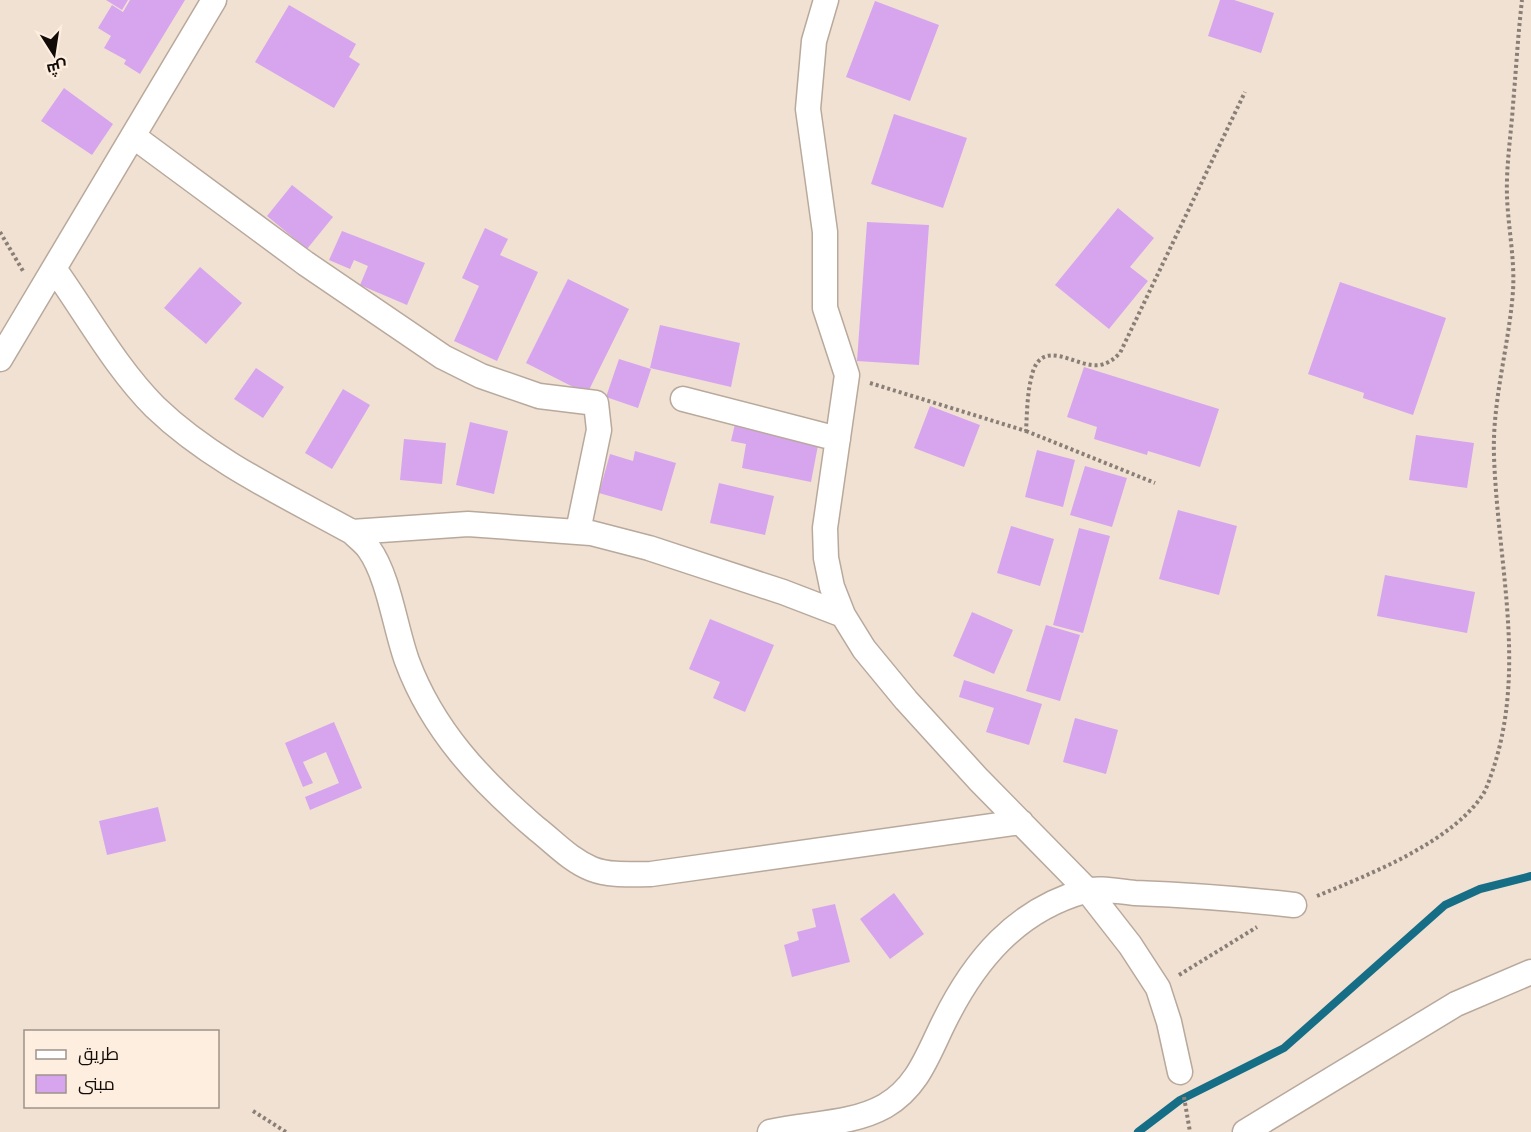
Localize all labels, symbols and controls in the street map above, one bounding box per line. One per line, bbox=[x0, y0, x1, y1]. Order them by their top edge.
north arrow bbox=[24, 24, 84, 84]
text: ش bbox=[45, 57, 69, 80]
legend bbox=[24, 1030, 219, 1108]
text: طريق bbox=[78, 1043, 119, 1066]
text: مبنى bbox=[78, 1073, 115, 1095]

